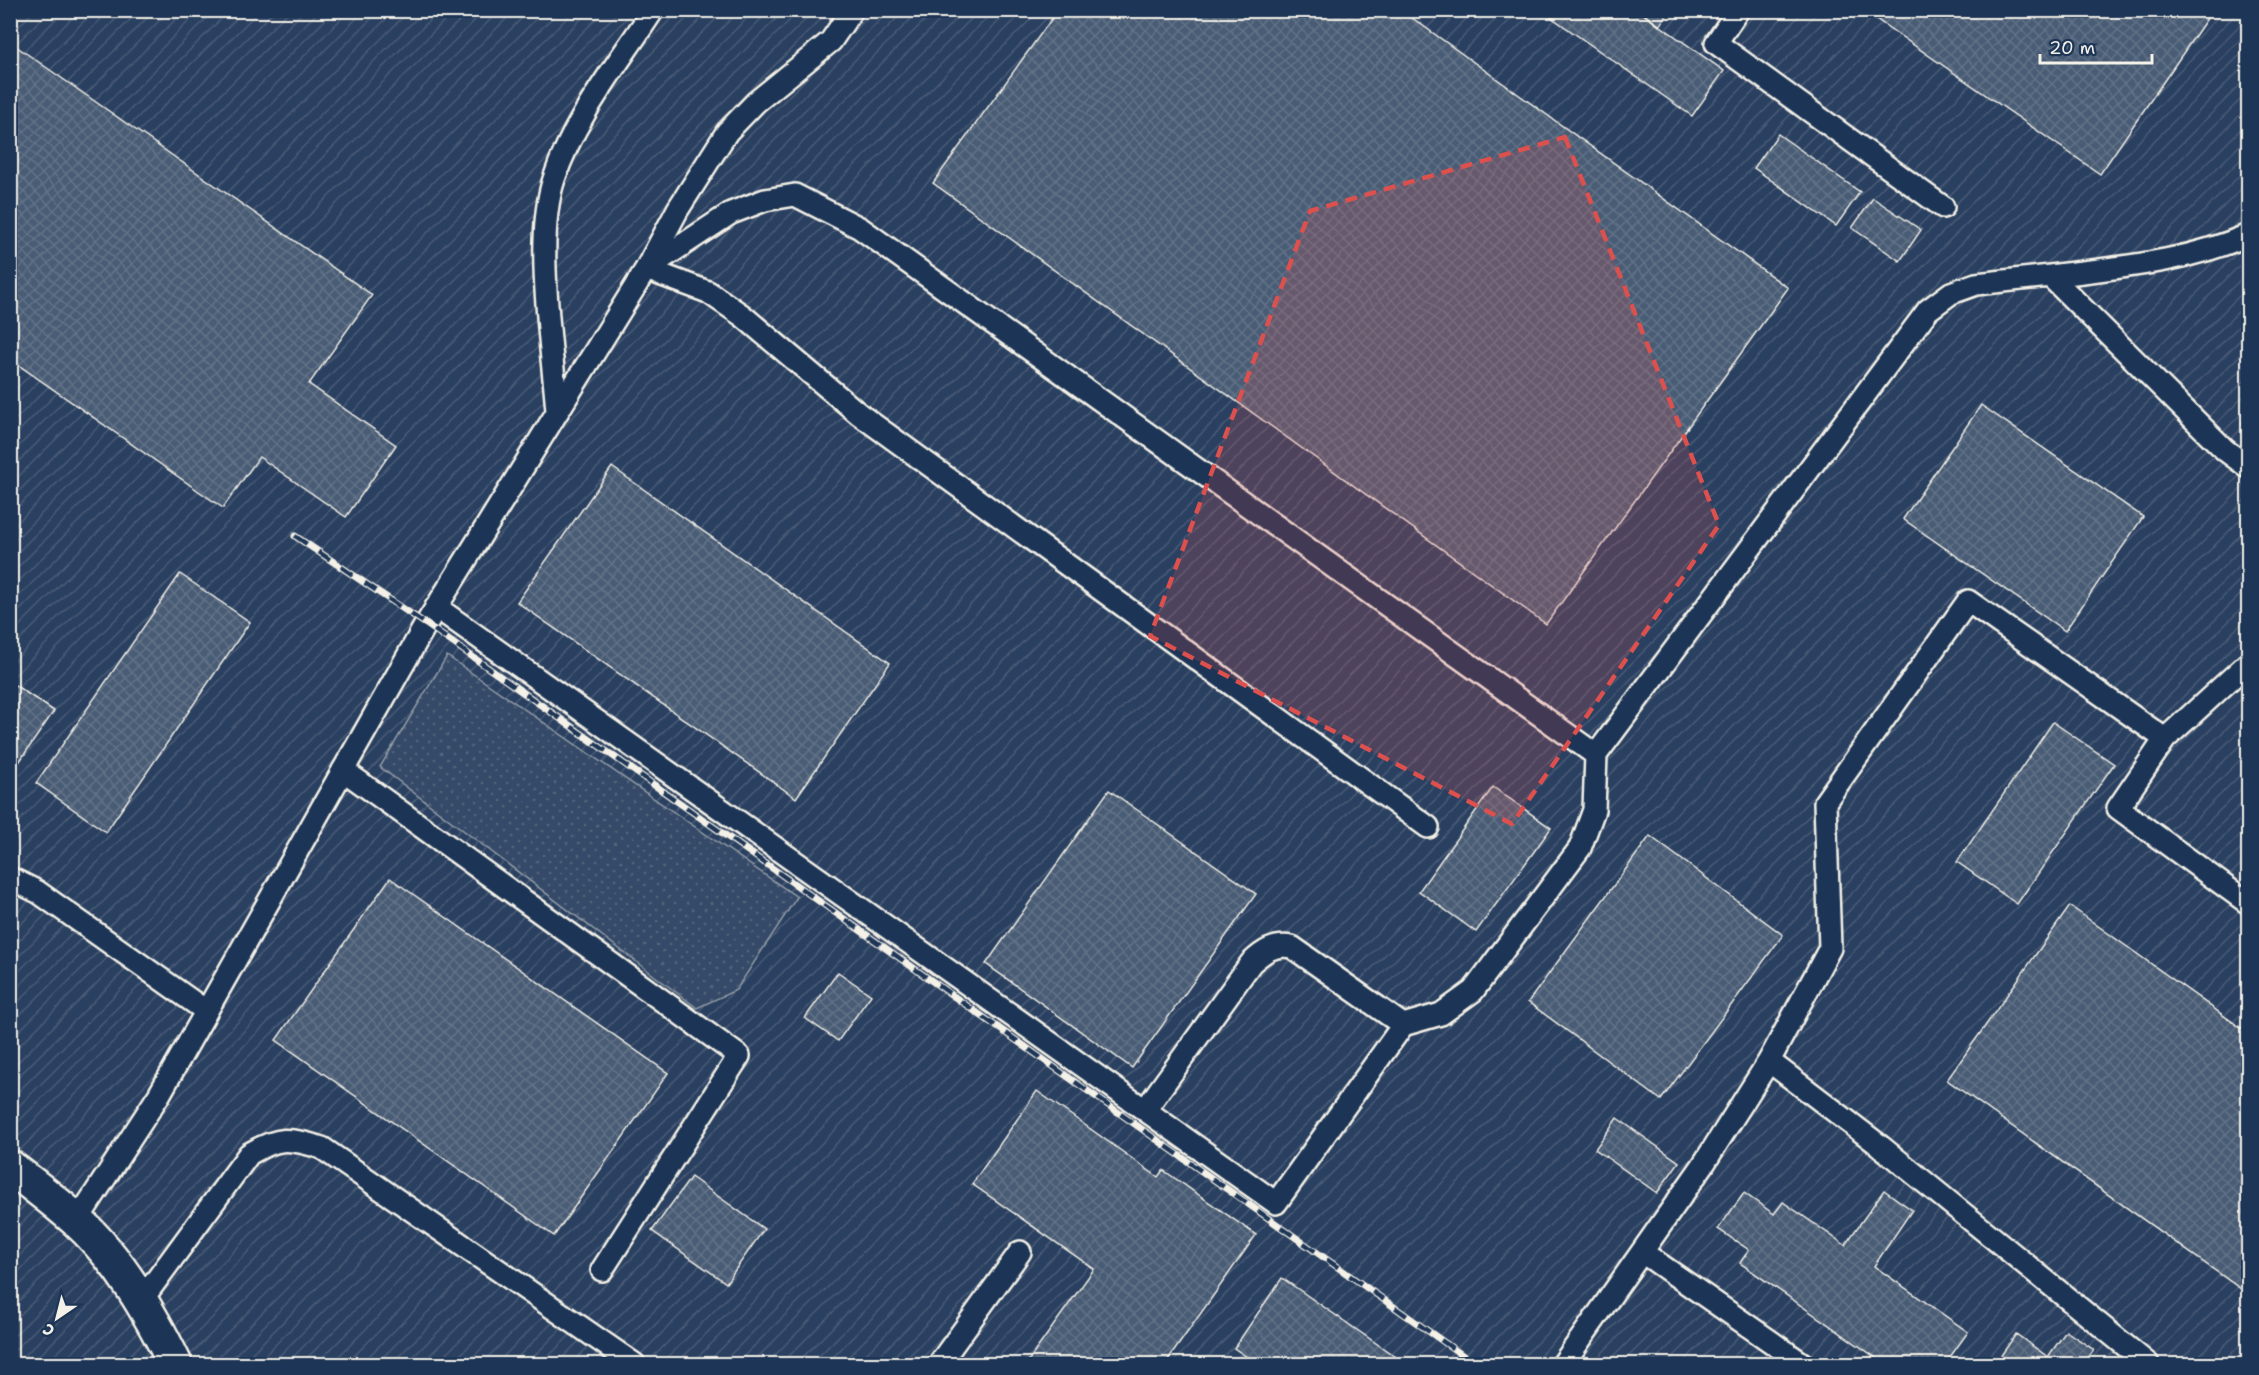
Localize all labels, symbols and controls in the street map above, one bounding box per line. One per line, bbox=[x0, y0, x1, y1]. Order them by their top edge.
scale bar bbox=[2040, 27, 2152, 65]
text: 20 m bbox=[2049, 36, 2095, 60]
north arrow bbox=[27, 1288, 87, 1348]
text: С bbox=[38, 1318, 59, 1341]

